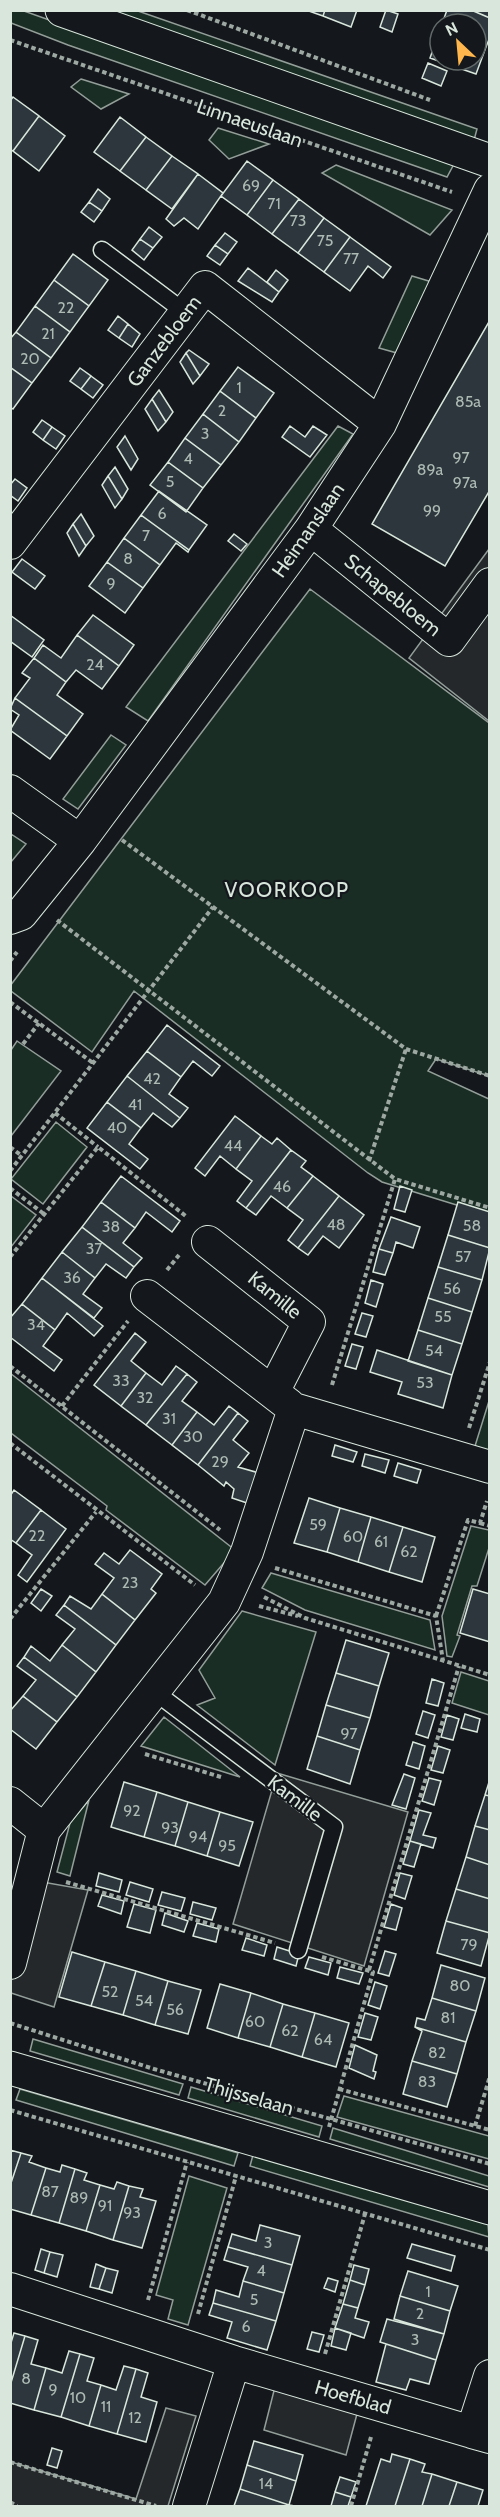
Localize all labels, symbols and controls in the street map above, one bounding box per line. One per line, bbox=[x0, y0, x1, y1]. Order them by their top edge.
north arrow bbox=[428, 12, 488, 72]
text: N bbox=[442, 18, 461, 40]
street label: Linnaeuslaan bbox=[194, 94, 306, 152]
house number: 69 bbox=[242, 176, 260, 195]
house number: 71 bbox=[267, 194, 281, 213]
house number: 73 bbox=[290, 211, 306, 230]
house number: 75 bbox=[317, 231, 333, 250]
house number: 77 bbox=[343, 249, 359, 268]
street label: Ganzebloem bbox=[122, 291, 206, 391]
house number: 22 bbox=[58, 298, 74, 317]
house number: 21 bbox=[41, 324, 55, 343]
house number: 20 bbox=[20, 349, 40, 368]
house number: 1 bbox=[236, 378, 242, 397]
house number: 85a bbox=[455, 392, 481, 411]
house number: 2 bbox=[218, 401, 226, 420]
house number: 3 bbox=[201, 424, 209, 443]
house number: 97 bbox=[452, 448, 470, 467]
house number: 4 bbox=[183, 449, 193, 468]
house number: 89a bbox=[417, 460, 444, 479]
house number: 5 bbox=[166, 472, 174, 491]
house number: 97a bbox=[453, 473, 477, 492]
street label: Heimanslaan bbox=[267, 478, 349, 582]
house number: 99 bbox=[423, 501, 441, 520]
house number: 6 bbox=[157, 504, 167, 523]
house number: 7 bbox=[142, 526, 150, 545]
house number: 8 bbox=[123, 549, 133, 568]
street label: Schapebloem bbox=[340, 549, 446, 641]
house number: 9 bbox=[106, 574, 116, 593]
house number: 24 bbox=[86, 655, 104, 674]
district label: VOORKOOP bbox=[224, 877, 350, 902]
house number: 42 bbox=[143, 1069, 161, 1088]
house number: 41 bbox=[128, 1095, 142, 1114]
house number: 40 bbox=[107, 1118, 127, 1137]
house number: 44 bbox=[224, 1136, 242, 1155]
house number: 46 bbox=[273, 1177, 291, 1196]
house number: 48 bbox=[327, 1215, 345, 1234]
house number: 58 bbox=[463, 1216, 481, 1235]
house number: 38 bbox=[102, 1217, 120, 1236]
house number: 37 bbox=[86, 1239, 102, 1258]
house number: 57 bbox=[455, 1247, 471, 1266]
street label: Kamille bbox=[243, 1266, 307, 1324]
house number: 36 bbox=[63, 1268, 81, 1287]
house number: 56 bbox=[443, 1279, 461, 1298]
house number: 55 bbox=[434, 1307, 452, 1326]
house number: 34 bbox=[27, 1315, 45, 1334]
house number: 54 bbox=[425, 1341, 443, 1360]
house number: 33 bbox=[112, 1371, 130, 1390]
house number: 53 bbox=[416, 1373, 434, 1392]
house number: 32 bbox=[136, 1388, 154, 1407]
house number: 31 bbox=[162, 1409, 176, 1428]
house number: 30 bbox=[183, 1427, 203, 1446]
house number: 29 bbox=[211, 1452, 229, 1471]
house number: 59 bbox=[309, 1515, 327, 1534]
house number: 22 bbox=[29, 1526, 45, 1545]
house number: 60 bbox=[343, 1527, 363, 1546]
house number: 61 bbox=[374, 1532, 388, 1551]
house number: 62 bbox=[400, 1542, 418, 1561]
house number: 23 bbox=[121, 1573, 139, 1592]
house number: 97 bbox=[340, 1724, 358, 1743]
street label: Kamille bbox=[263, 1770, 327, 1826]
house number: 92 bbox=[123, 1801, 141, 1820]
house number: 93 bbox=[161, 1818, 179, 1837]
house number: 94 bbox=[189, 1827, 207, 1846]
house number: 95 bbox=[218, 1836, 236, 1855]
house number: 79 bbox=[460, 1935, 478, 1954]
house number: 80 bbox=[450, 1976, 470, 1995]
house number: 52 bbox=[101, 1982, 119, 2001]
house number: 54 bbox=[135, 1991, 153, 2010]
house number: 56 bbox=[166, 2000, 184, 2019]
house number: 81 bbox=[441, 2008, 455, 2027]
house number: 60 bbox=[245, 2012, 265, 2031]
house number: 62 bbox=[281, 2021, 299, 2040]
house number: 64 bbox=[314, 2030, 332, 2049]
house number: 82 bbox=[428, 2043, 446, 2062]
street label: Thijsselaan bbox=[202, 2072, 296, 2120]
house number: 83 bbox=[418, 2072, 436, 2091]
house number: 87 bbox=[41, 2182, 59, 2201]
house number: 89 bbox=[70, 2188, 88, 2207]
house number: 91 bbox=[98, 2196, 112, 2215]
house number: 93 bbox=[123, 2203, 141, 2222]
house number: 3 bbox=[264, 2233, 272, 2252]
house number: 4 bbox=[256, 2261, 266, 2280]
house number: 1 bbox=[425, 2282, 431, 2301]
house number: 5 bbox=[250, 2290, 258, 2309]
house number: 2 bbox=[416, 2304, 424, 2323]
house number: 6 bbox=[241, 2317, 251, 2336]
house number: 3 bbox=[411, 2330, 419, 2349]
house number: 8 bbox=[21, 2369, 31, 2388]
street label: Hoefblad bbox=[312, 2375, 394, 2419]
house number: 9 bbox=[48, 2380, 58, 2399]
house number: 10 bbox=[70, 2388, 86, 2407]
house number: 11 bbox=[101, 2397, 111, 2416]
house number: 12 bbox=[128, 2408, 142, 2427]
house number: 14 bbox=[259, 2474, 273, 2493]

